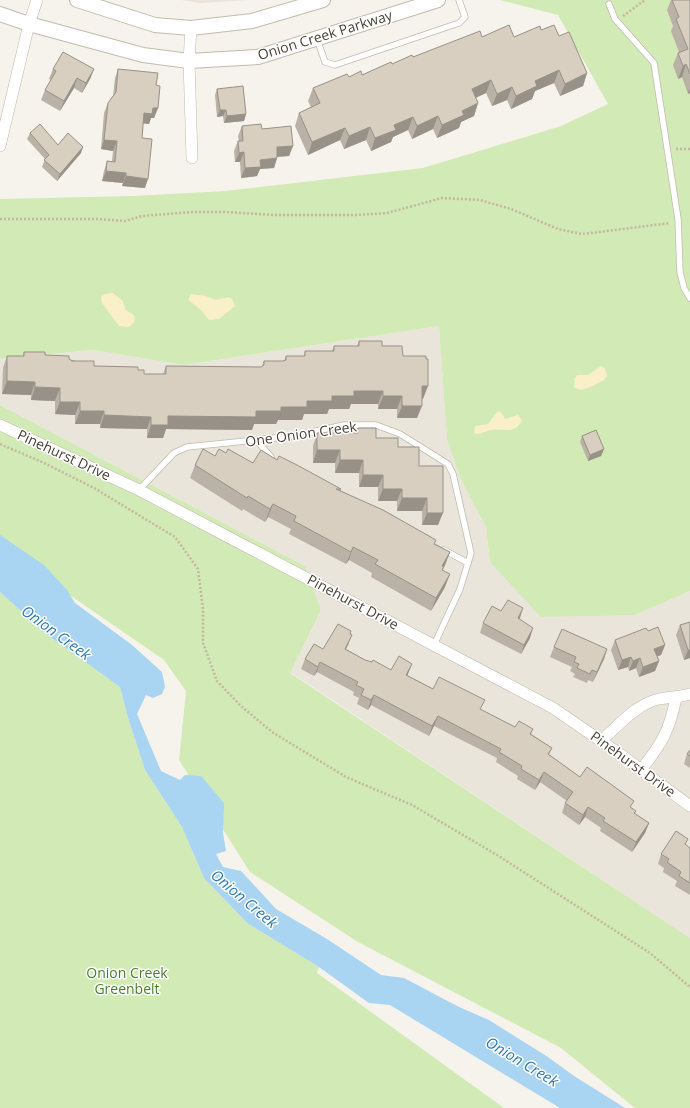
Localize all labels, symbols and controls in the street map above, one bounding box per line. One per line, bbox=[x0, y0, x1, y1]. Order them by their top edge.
street label: Onion Creek Parkway bbox=[255, 5, 395, 64]
street label: One Onion Creek bbox=[244, 416, 358, 451]
street label: Pinehurst Drive bbox=[14, 425, 114, 485]
street label: Pinehurst Drive bbox=[304, 569, 402, 634]
water label: Onion Creek bbox=[18, 600, 96, 665]
street label: Pinehurst Drive bbox=[587, 726, 680, 801]
water label: Onion Creek bbox=[207, 864, 283, 932]
park label: Onion Creek Greenbelt bbox=[86, 963, 168, 998]
water label: Onion Creek bbox=[483, 1032, 563, 1091]

